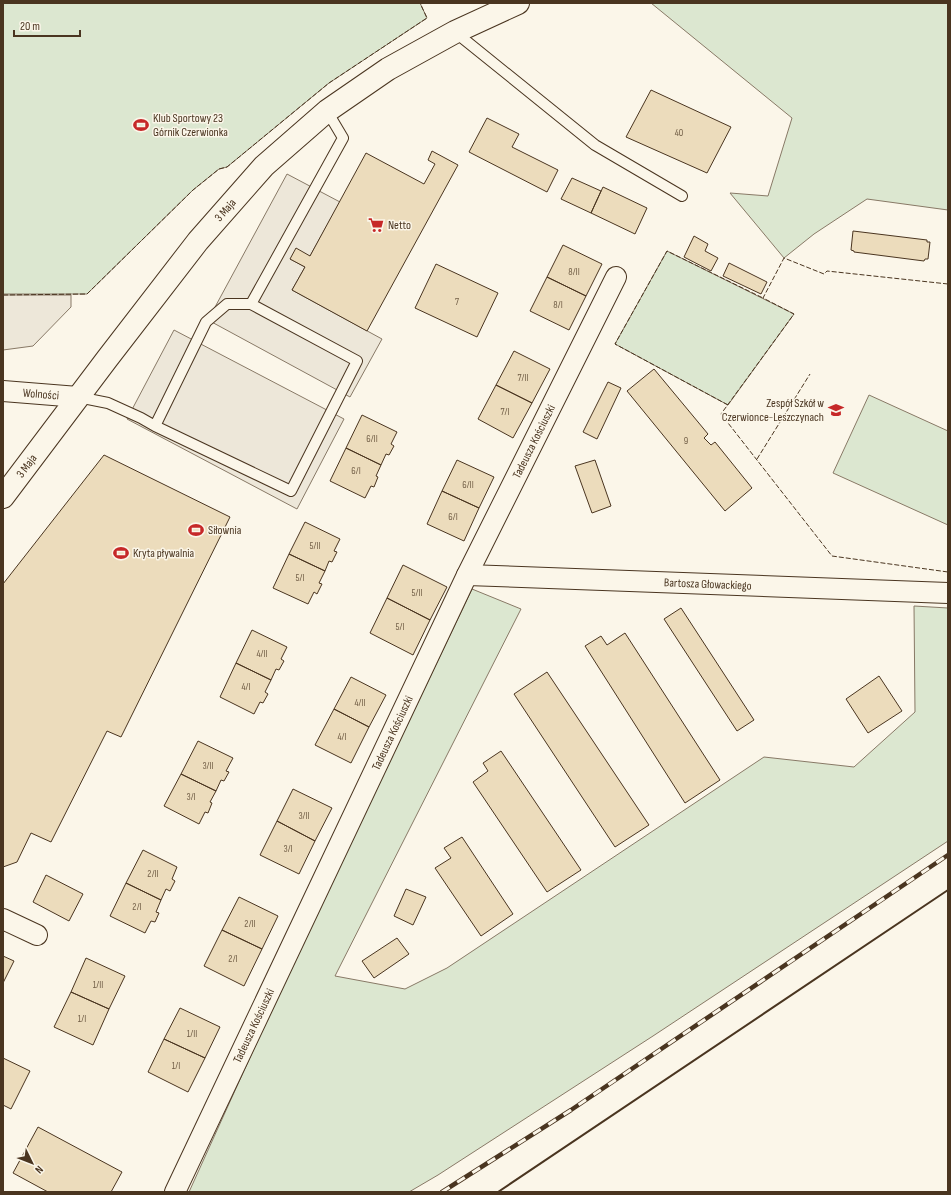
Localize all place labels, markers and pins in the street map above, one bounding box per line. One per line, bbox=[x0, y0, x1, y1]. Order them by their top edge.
place label: Klub Sportowy 23 Górnik Czerwionka bbox=[153, 111, 228, 140]
sports icon: Klub Sportowy 23 Górnik Czerwionka bbox=[132, 116, 150, 134]
supermarket icon: Netto bbox=[367, 216, 385, 234]
place label: Netto bbox=[388, 218, 411, 233]
place label: Zespół Szkół w Czerwionce-Leszczynach bbox=[722, 396, 824, 425]
school or university icon: Zespół Szkół w Czerwionce-Leszczynach bbox=[827, 401, 845, 419]
sports icon: Siłownia bbox=[187, 521, 205, 539]
place label: Siłownia bbox=[208, 523, 242, 538]
sports icon: Kryta pływalnia bbox=[112, 544, 130, 562]
place label: Kryta pływalnia bbox=[133, 546, 195, 561]

